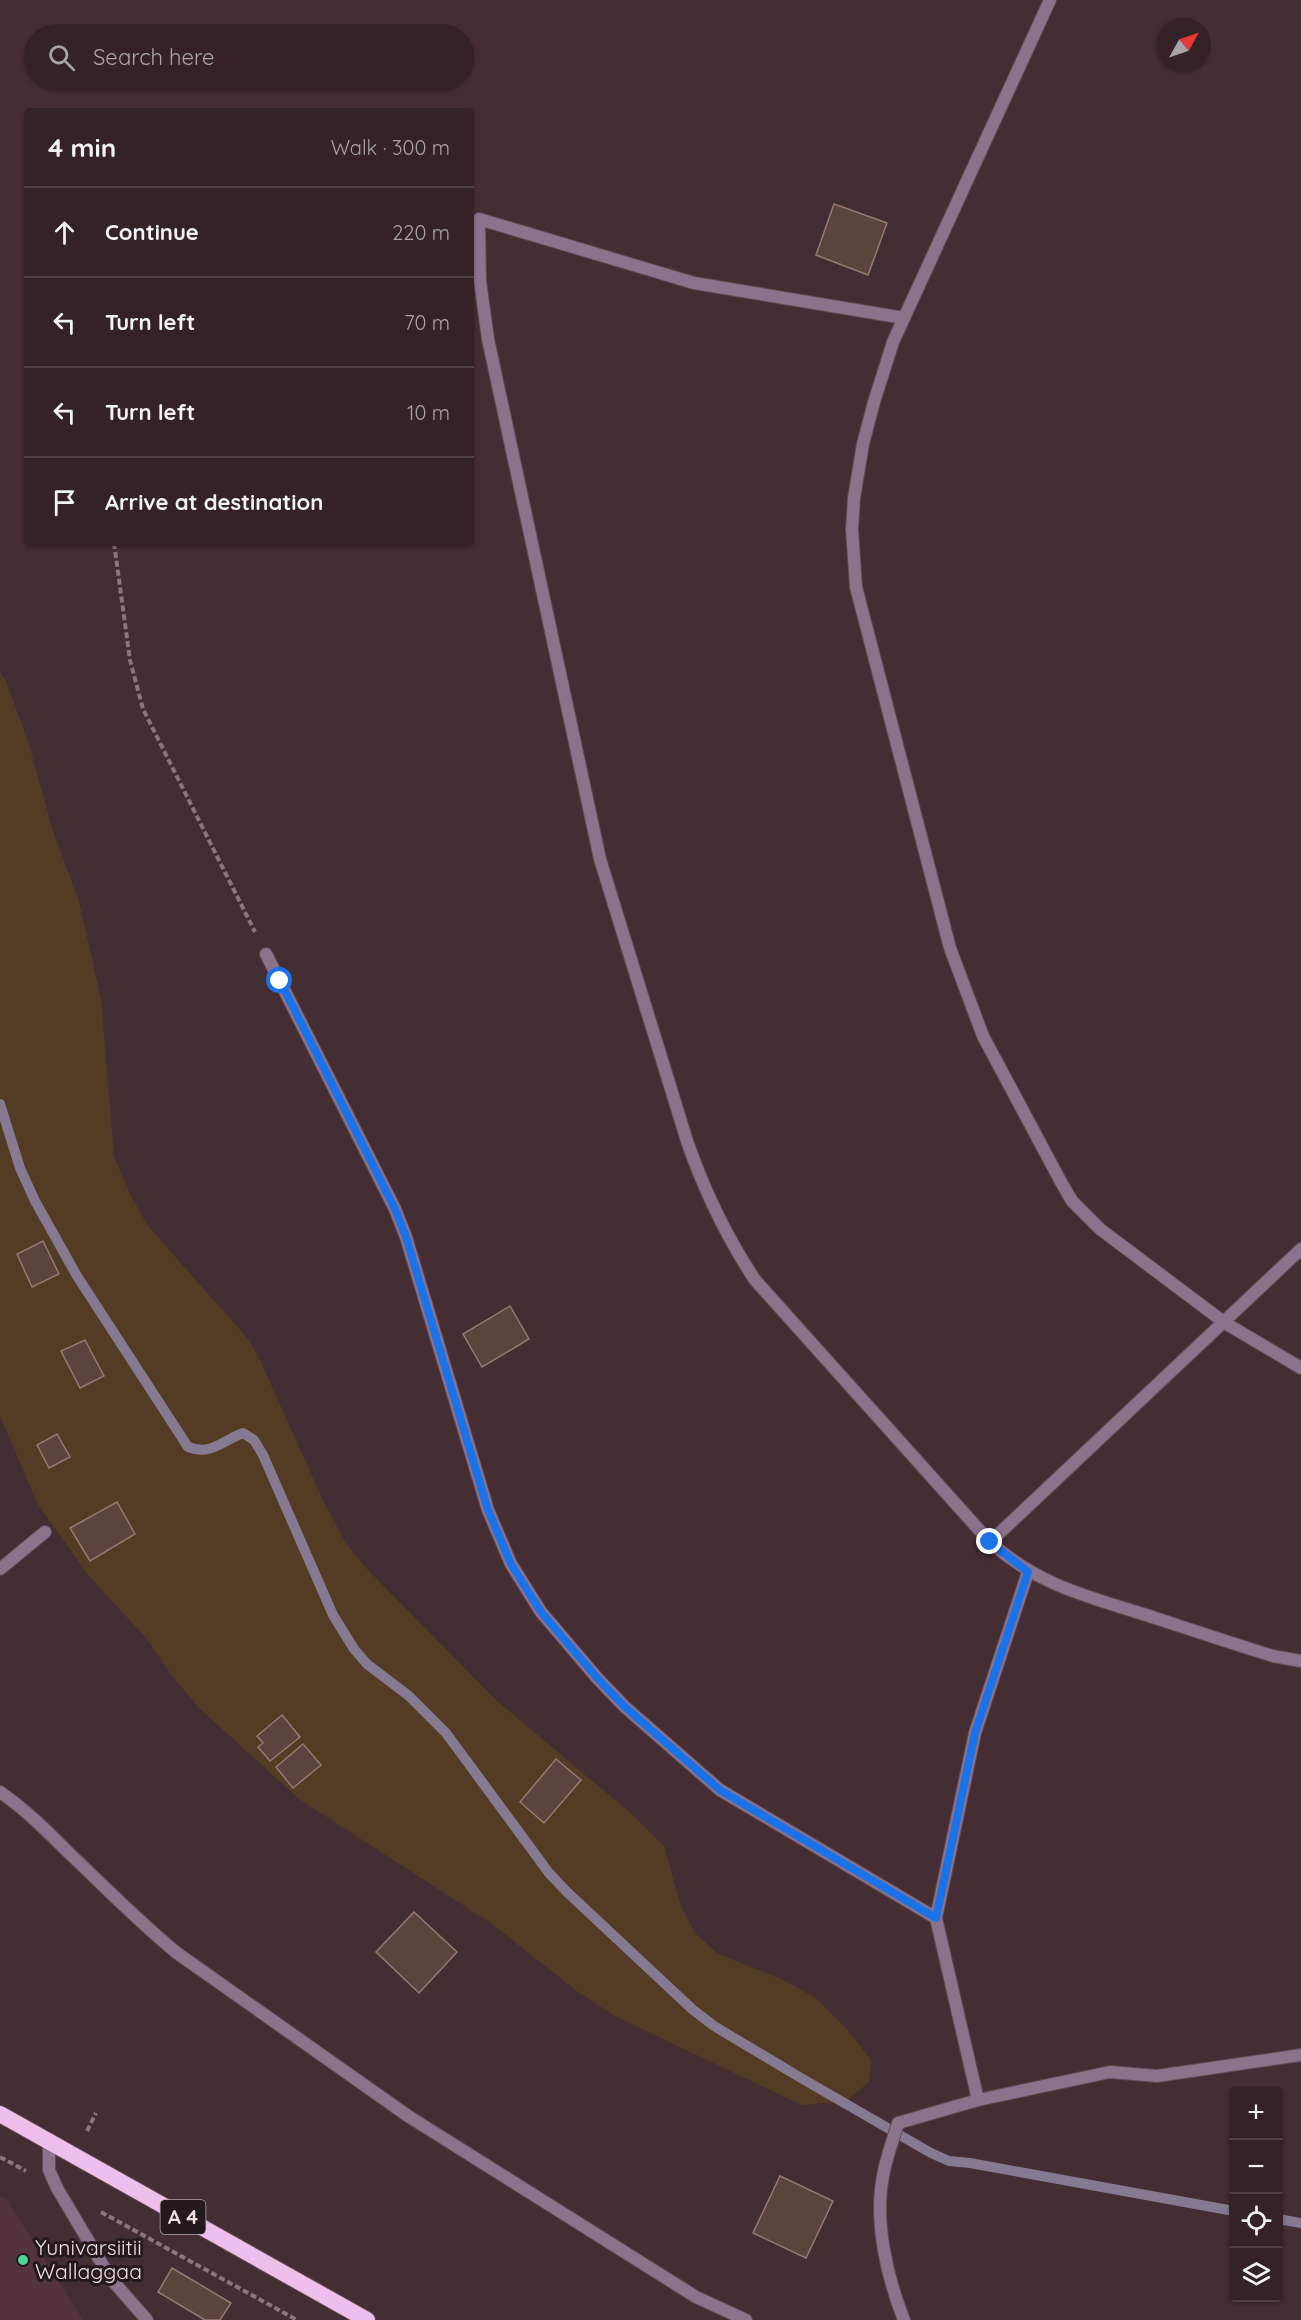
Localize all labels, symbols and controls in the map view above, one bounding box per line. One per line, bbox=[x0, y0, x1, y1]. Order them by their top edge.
north arrow bbox=[1157, 18, 1211, 72]
search box bbox=[24, 24, 474, 90]
icon: search bbox=[45, 41, 78, 74]
text: Search here bbox=[93, 43, 214, 71]
text: 4 min bbox=[48, 131, 116, 164]
text: Walk · 300 m bbox=[331, 135, 450, 160]
icon: ahead bbox=[48, 216, 81, 249]
text: Continue bbox=[105, 218, 199, 246]
text: 220 m bbox=[392, 220, 450, 245]
icon: left bbox=[48, 306, 81, 339]
text: Turn left bbox=[105, 308, 195, 336]
text: 70 m bbox=[404, 310, 450, 335]
icon: left bbox=[48, 396, 81, 429]
text: Turn left bbox=[105, 398, 195, 426]
text: 10 m bbox=[407, 400, 450, 425]
icon: arrive bbox=[48, 486, 81, 519]
text: Arrive at destination bbox=[105, 488, 323, 516]
route start bbox=[266, 967, 292, 993]
route end bbox=[976, 1528, 1002, 1554]
map controls bbox=[1229, 2086, 1283, 2302]
button: + bbox=[1229, 2086, 1283, 2140]
button: − bbox=[1229, 2140, 1283, 2194]
button: locate bbox=[1229, 2194, 1283, 2248]
road number: A 4 bbox=[160, 2200, 206, 2234]
place label: Yunivarsiitii Wallaggaa bbox=[35, 2234, 142, 2284]
button: layers bbox=[1229, 2248, 1283, 2302]
marker: Yunivarsiitii Wallaggaa bbox=[16, 2253, 30, 2267]

